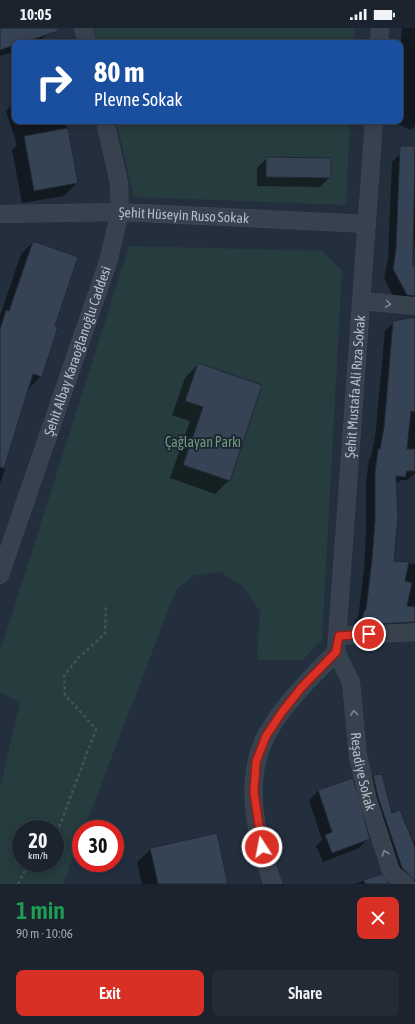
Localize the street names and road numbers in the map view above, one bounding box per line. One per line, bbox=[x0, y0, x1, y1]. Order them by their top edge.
street label: Şehit Hüseyin Ruso Sokak bbox=[118, 204, 250, 226]
street label: Şehit Albay Karaoğlanoğlu Caddesi bbox=[41, 264, 114, 438]
street label: Şehit Mustafa Ali Rıza Sokak bbox=[342, 315, 368, 459]
street label: Reşadiye Sokak bbox=[348, 731, 379, 813]

